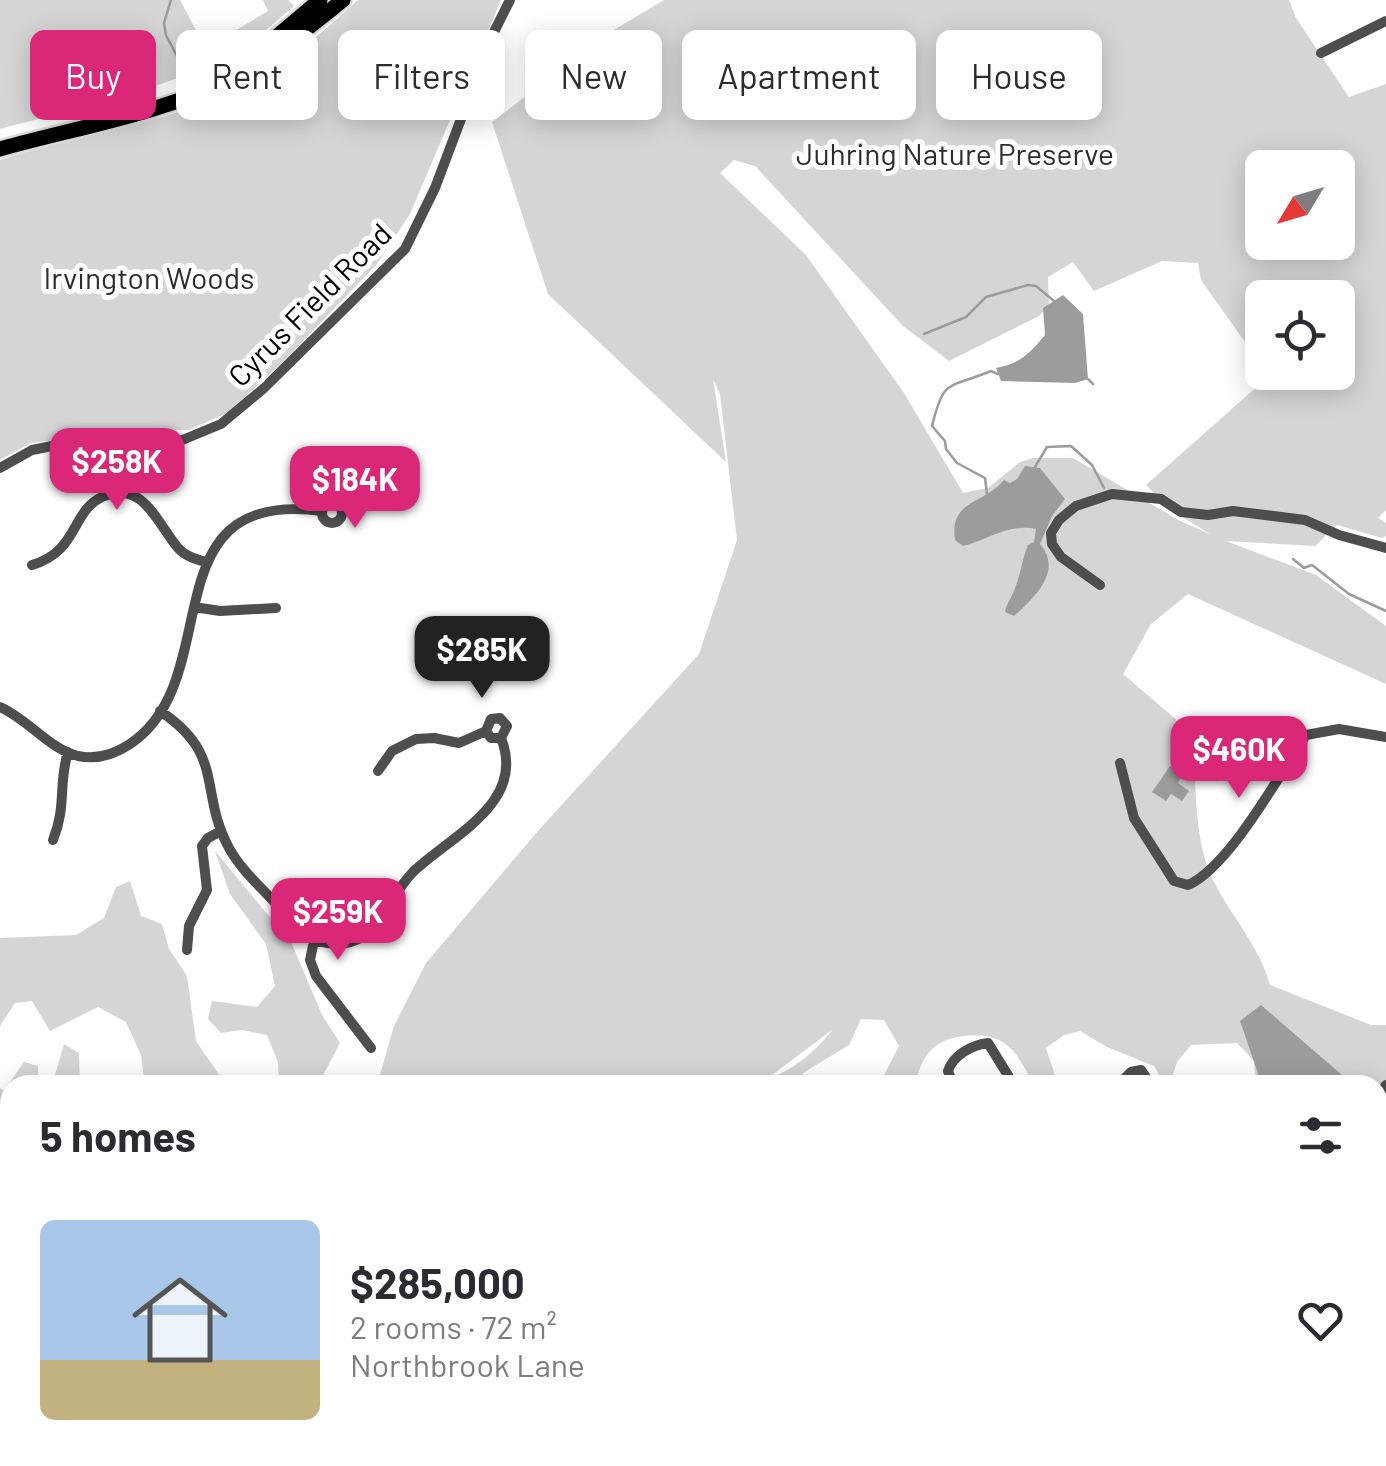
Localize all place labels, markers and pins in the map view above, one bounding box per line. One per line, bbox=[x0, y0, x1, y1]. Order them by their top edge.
pin: $258K bbox=[47, 428, 187, 513]
pin: $184K bbox=[285, 446, 425, 531]
pin: $285K bbox=[412, 616, 552, 701]
pin: $460K bbox=[1169, 716, 1309, 801]
pin: $259K bbox=[268, 878, 408, 963]

